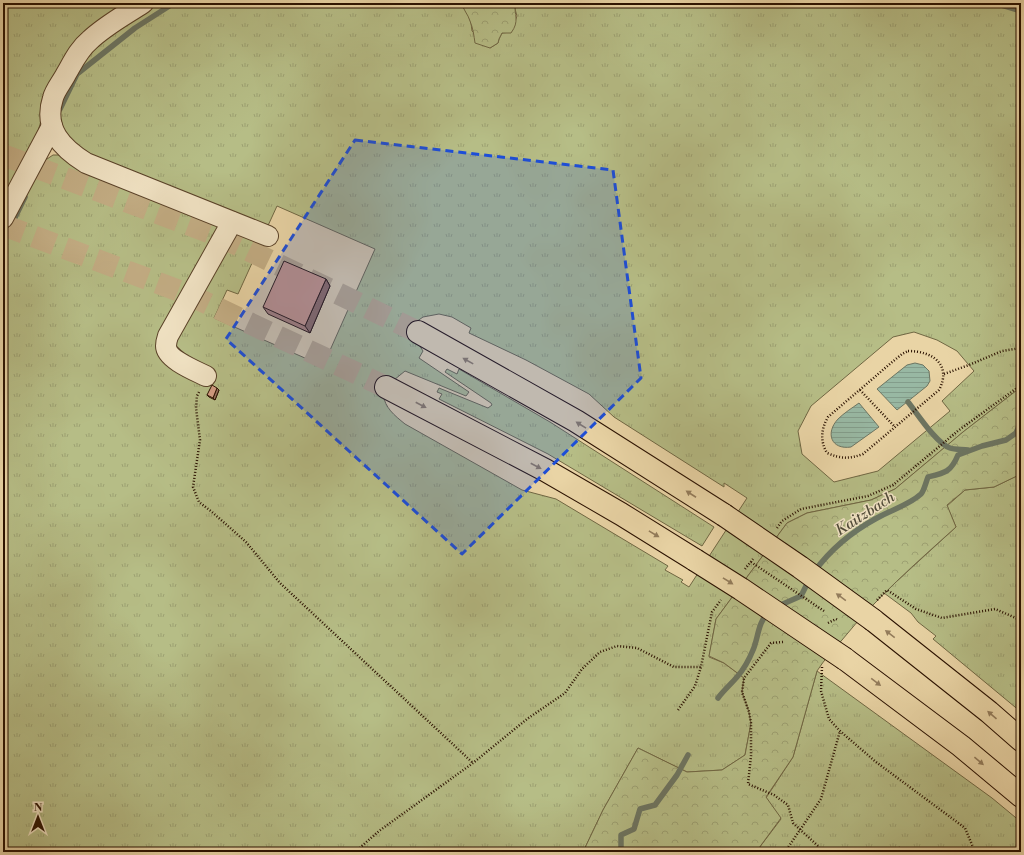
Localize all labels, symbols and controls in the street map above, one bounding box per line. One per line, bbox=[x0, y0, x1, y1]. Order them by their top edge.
one-way arrow bbox=[462, 357, 474, 364]
one-way arrow bbox=[415, 402, 427, 409]
one-way arrow bbox=[575, 421, 587, 428]
one-way arrow bbox=[530, 462, 542, 469]
water label: Kaitzbach bbox=[832, 487, 899, 540]
one-way arrow bbox=[686, 490, 696, 498]
one-way arrow bbox=[648, 531, 660, 538]
one-way arrow bbox=[722, 577, 734, 584]
one-way arrow bbox=[836, 593, 846, 601]
one-way arrow bbox=[885, 629, 896, 638]
one-way arrow bbox=[870, 678, 881, 686]
one-way arrow bbox=[987, 710, 997, 719]
one-way arrow bbox=[974, 757, 985, 766]
north arrow bbox=[18, 797, 58, 837]
text: N bbox=[34, 801, 43, 815]

